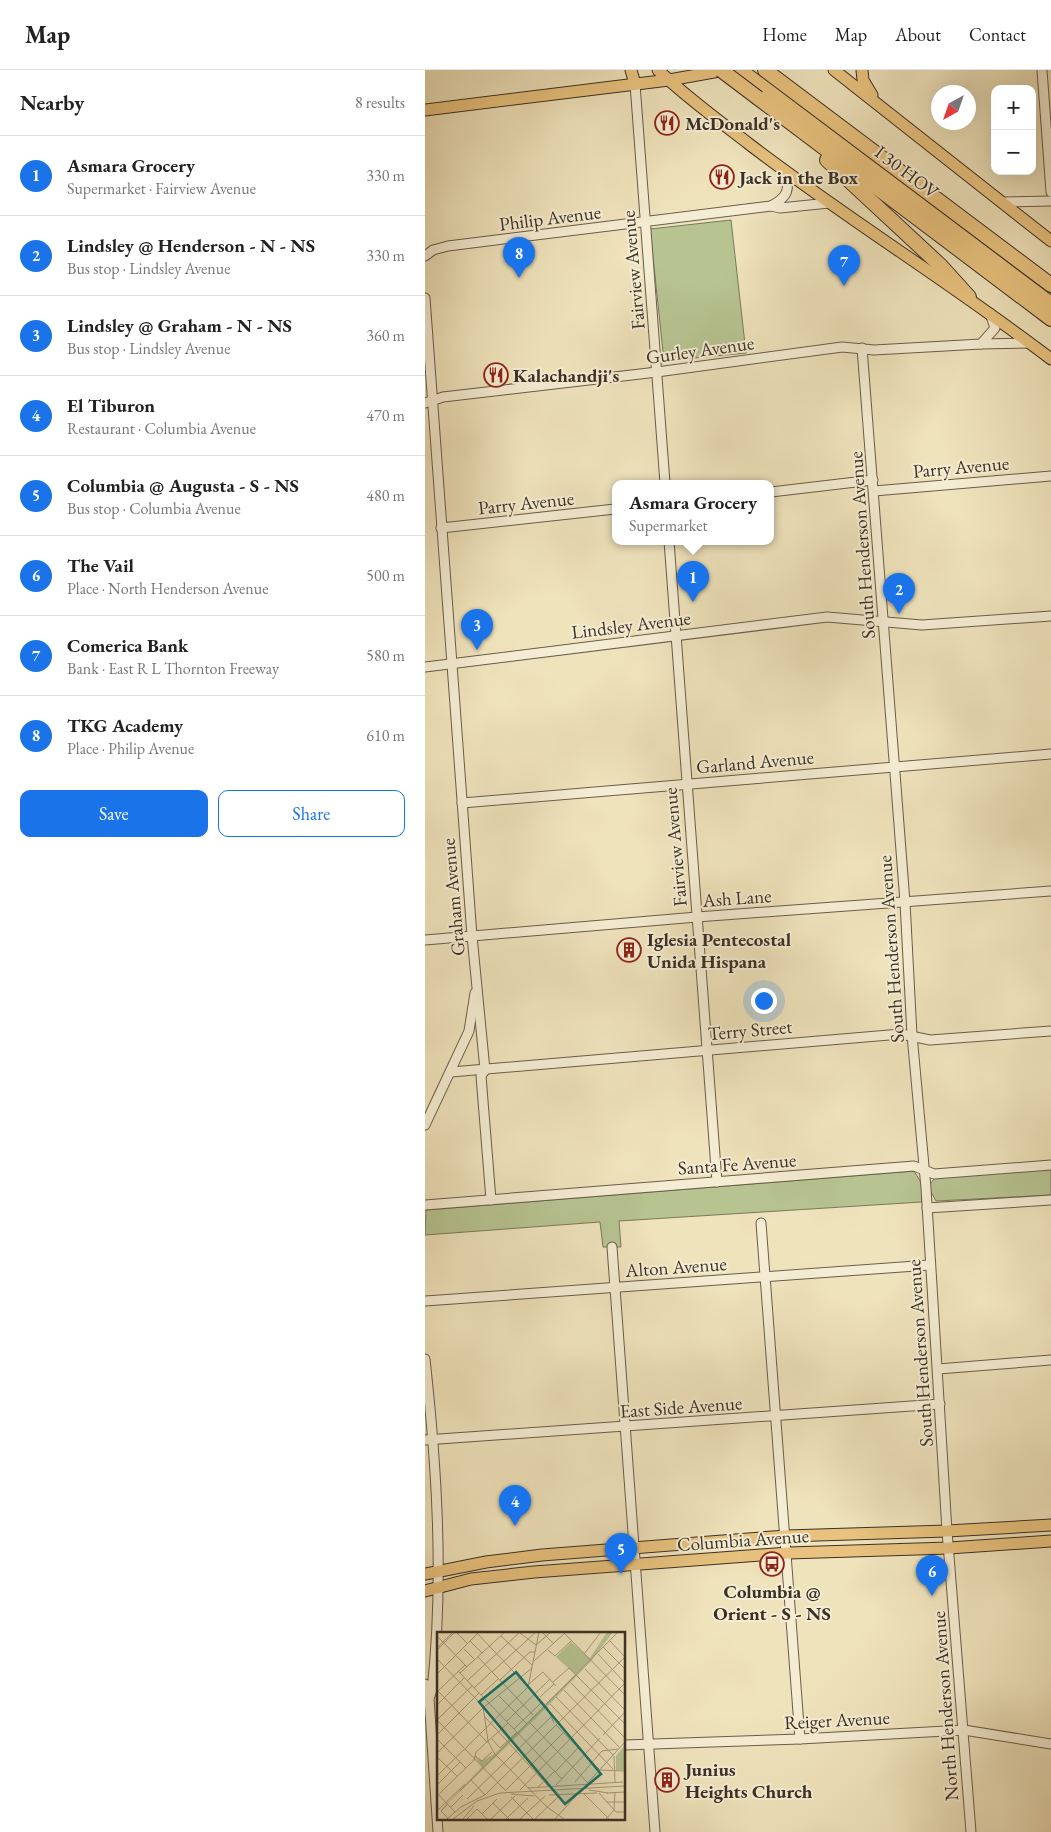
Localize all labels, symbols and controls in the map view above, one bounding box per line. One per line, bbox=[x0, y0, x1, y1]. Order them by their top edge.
text: Map bbox=[25, 19, 70, 50]
text: Home bbox=[762, 23, 807, 46]
text: Map bbox=[835, 23, 867, 46]
text: About bbox=[895, 23, 941, 46]
text: Contact bbox=[969, 23, 1026, 46]
north arrow bbox=[931, 85, 976, 130]
map controls bbox=[991, 85, 1036, 175]
button: + bbox=[991, 85, 1036, 130]
text: Nearby bbox=[20, 89, 84, 116]
text: 8 results bbox=[355, 92, 405, 113]
restaurant icon: McDonald's bbox=[654, 110, 680, 136]
place label: McDonald's bbox=[685, 111, 780, 136]
button: − bbox=[991, 130, 1036, 175]
street label: I 30 HOV bbox=[870, 140, 944, 204]
text: Asmara Grocery bbox=[67, 153, 195, 178]
restaurant icon: Jack in the Box bbox=[709, 164, 735, 190]
text: 1 bbox=[32, 165, 40, 186]
text: 330 m bbox=[366, 165, 405, 186]
place label: Jack in the Box bbox=[737, 165, 859, 190]
text: Supermarket · Fairview Avenue bbox=[67, 178, 256, 199]
street label: Philip Avenue bbox=[498, 199, 602, 237]
street label: Fairview Avenue bbox=[615, 209, 651, 331]
text: Lindsley @ Henderson - N - NS bbox=[67, 233, 315, 258]
pin: 8 bbox=[503, 237, 535, 278]
text: 2 bbox=[32, 245, 40, 266]
text: 330 m bbox=[366, 245, 405, 266]
pin: 7 bbox=[828, 245, 860, 286]
text: Bus stop · Lindsley Avenue bbox=[67, 258, 230, 279]
text: Lindsley @ Graham - N - NS bbox=[67, 313, 292, 338]
text: 3 bbox=[32, 325, 40, 346]
text: 360 m bbox=[366, 325, 405, 346]
street label: Gurley Avenue bbox=[644, 330, 756, 370]
text: Bus stop · Lindsley Avenue bbox=[67, 338, 230, 359]
restaurant icon: Kalachandji's bbox=[483, 362, 509, 388]
place label: Kalachandji's bbox=[513, 363, 620, 388]
text: El Tiburon bbox=[67, 393, 155, 418]
text: 4 bbox=[32, 405, 40, 426]
text: 470 m bbox=[366, 405, 405, 426]
text: Restaurant · Columbia Avenue bbox=[67, 418, 256, 439]
street label: South Henderson Avenue bbox=[843, 450, 881, 640]
street label: Parry Avenue bbox=[912, 450, 1010, 484]
text: Columbia @ Augusta - S - NS bbox=[67, 473, 299, 498]
popup bbox=[612, 480, 774, 545]
text: 5 bbox=[32, 485, 40, 506]
text: 480 m bbox=[366, 485, 405, 506]
street label: Parry Avenue bbox=[477, 486, 575, 520]
text: Asmara Grocery bbox=[629, 490, 757, 515]
text: Bus stop · Columbia Avenue bbox=[67, 498, 241, 519]
text: Supermarket bbox=[629, 515, 708, 536]
text: The Vail bbox=[67, 553, 134, 578]
pin: 1 bbox=[677, 561, 709, 602]
text: 6 bbox=[32, 565, 40, 586]
text: 500 m bbox=[366, 565, 405, 586]
pin: 2 bbox=[883, 573, 915, 614]
text: Place · North Henderson Avenue bbox=[67, 578, 268, 599]
street label: Lindsley Avenue bbox=[570, 605, 692, 645]
pin: 3 bbox=[461, 609, 493, 650]
text: Comerica Bank bbox=[67, 633, 188, 658]
text: 7 bbox=[32, 645, 40, 666]
text: 580 m bbox=[366, 645, 405, 666]
text: Bank · East R L Thornton Freeway bbox=[67, 658, 279, 679]
text: TKG Academy bbox=[67, 713, 183, 738]
text: 8 bbox=[32, 725, 40, 746]
text: 610 m bbox=[366, 725, 405, 746]
text: Place · Philip Avenue bbox=[67, 738, 194, 759]
street label: Garland Avenue bbox=[695, 744, 815, 780]
street label: Fairview Avenue bbox=[657, 786, 693, 908]
button: Save bbox=[20, 790, 208, 837]
button: Share bbox=[218, 790, 405, 837]
street label: Graham Avenue bbox=[435, 837, 471, 957]
street label: South Henderson Avenue bbox=[872, 854, 910, 1044]
street label: Ash Lane bbox=[701, 883, 772, 913]
place label: Iglesia Pentecostal Unida Hispana bbox=[647, 927, 792, 974]
building icon: Iglesia Pentecostal Unida Hispana bbox=[616, 937, 642, 963]
your location bbox=[751, 988, 777, 1014]
street label: Terry Street bbox=[707, 1014, 793, 1046]
street label: Santa Fe Avenue bbox=[677, 1147, 797, 1181]
street label: Alton Avenue bbox=[624, 1251, 727, 1283]
street label: South Henderson Avenue bbox=[901, 1258, 939, 1448]
street label: East Side Avenue bbox=[619, 1390, 743, 1424]
pin: 4 bbox=[499, 1485, 531, 1526]
street label: Columbia Avenue bbox=[676, 1523, 810, 1557]
pin: 5 bbox=[605, 1533, 637, 1574]
bus stop icon: Columbia @ Orient - S - NS bbox=[759, 1551, 785, 1577]
pin: 6 bbox=[916, 1555, 948, 1596]
place label: Columbia @ Orient - S - NS bbox=[713, 1579, 831, 1626]
street label: North Henderson Avenue bbox=[926, 1610, 964, 1802]
inset map bbox=[437, 1632, 625, 1820]
street label: Reiger Avenue bbox=[783, 1705, 891, 1735]
place label: Junius Heights Church bbox=[683, 1757, 813, 1804]
building icon: Junius Heights Church bbox=[654, 1767, 680, 1793]

